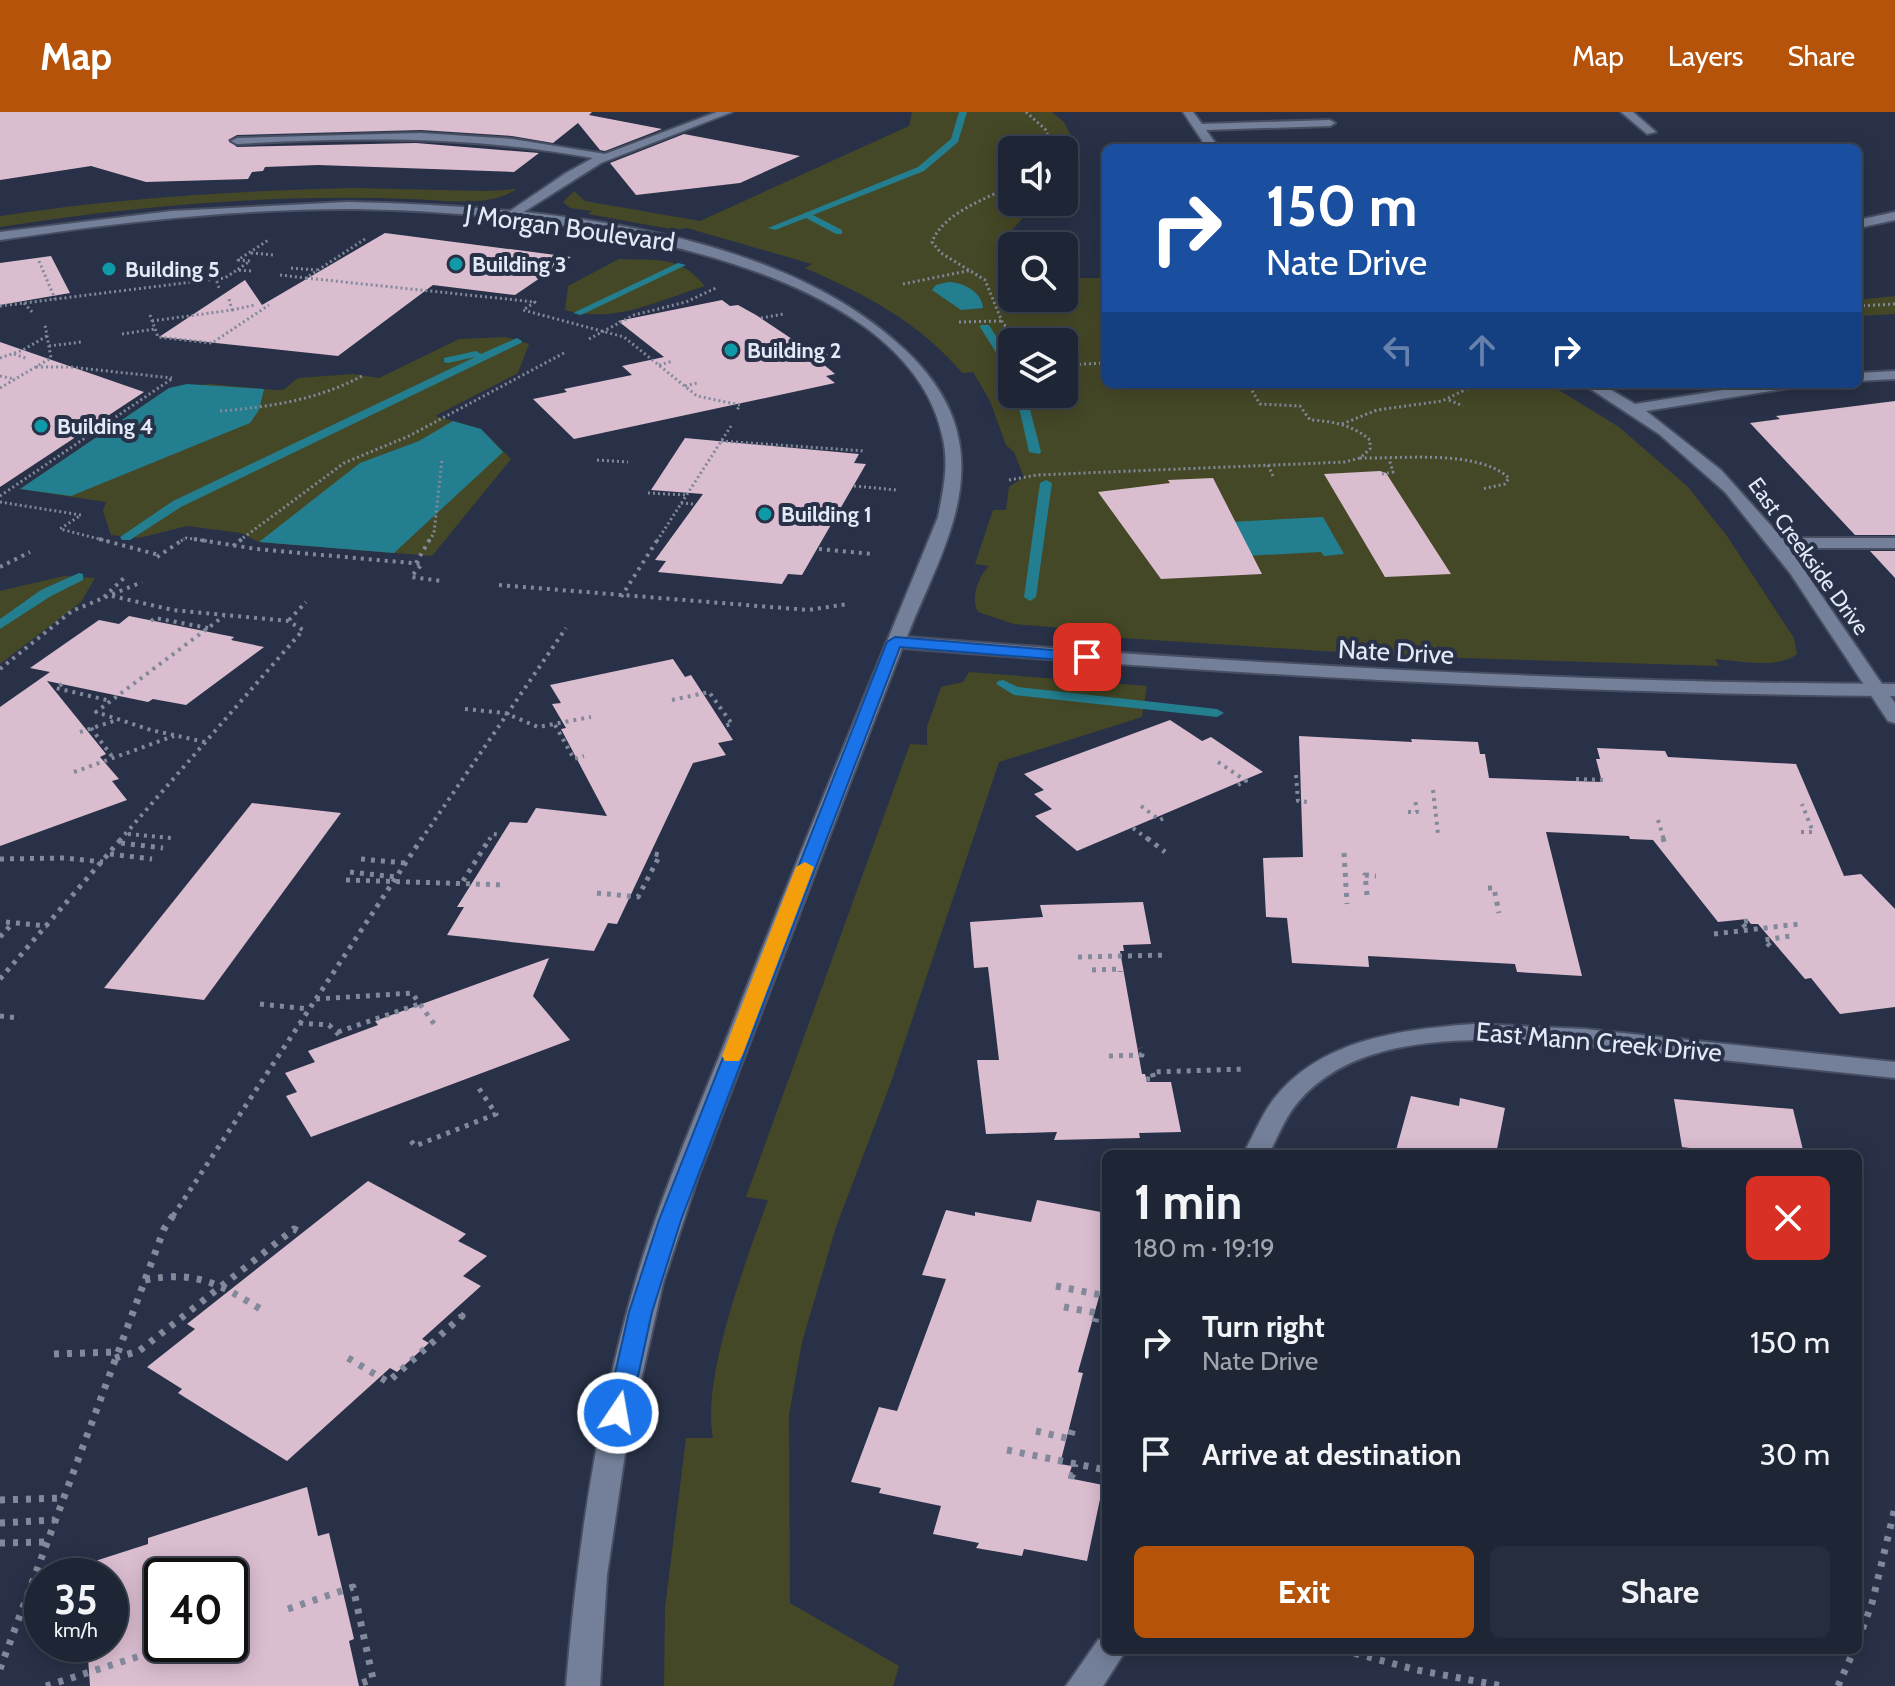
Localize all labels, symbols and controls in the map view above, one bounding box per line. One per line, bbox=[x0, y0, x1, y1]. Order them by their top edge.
text: Map bbox=[40, 33, 112, 80]
text: Map bbox=[1572, 39, 1624, 73]
text: Layers bbox=[1668, 39, 1743, 73]
text: Share bbox=[1787, 39, 1855, 73]
map controls bbox=[998, 136, 1078, 408]
button: sound bbox=[998, 136, 1078, 216]
text: 150 m bbox=[1266, 172, 1418, 240]
icon: right bbox=[1134, 176, 1238, 280]
street label: J Morgan Boulevard bbox=[462, 197, 677, 259]
button: search bbox=[998, 232, 1078, 312]
text: Nate Drive bbox=[1266, 240, 1427, 284]
place label: Building 3 bbox=[472, 251, 567, 278]
marker: Building 3 bbox=[447, 255, 465, 273]
place label: Building 5 bbox=[125, 256, 220, 283]
marker: Building 5 bbox=[100, 260, 118, 278]
button: layers bbox=[998, 328, 1078, 408]
icon: left bbox=[1376, 328, 1420, 372]
icon: ahead bbox=[1460, 328, 1504, 372]
icon: right bbox=[1544, 328, 1588, 372]
place label: Building 2 bbox=[747, 337, 841, 364]
marker: Building 2 bbox=[722, 341, 740, 359]
place label: Building 4 bbox=[57, 413, 153, 440]
marker: Building 4 bbox=[32, 417, 50, 435]
street label: East Creekside Drive bbox=[1742, 472, 1875, 640]
place label: Building 1 bbox=[781, 501, 872, 528]
marker: Building 1 bbox=[756, 505, 774, 523]
pin bbox=[1053, 623, 1121, 691]
street label: Nate Drive bbox=[1337, 633, 1455, 671]
icon: arrive bbox=[1065, 635, 1109, 679]
street label: East Mann Creek Drive bbox=[1475, 1015, 1723, 1069]
text: 1 min bbox=[1134, 1173, 1242, 1231]
button: close bbox=[1746, 1176, 1830, 1260]
text: 180 m · 19:19 bbox=[1134, 1232, 1275, 1264]
text: Turn right bbox=[1202, 1308, 1325, 1345]
icon: right bbox=[1134, 1320, 1178, 1364]
text: 150 m bbox=[1750, 1324, 1830, 1361]
text: Nate Drive bbox=[1202, 1345, 1318, 1377]
position arrow bbox=[576, 1371, 660, 1455]
icon: arrive bbox=[1134, 1432, 1178, 1476]
text: Arrive at destination bbox=[1202, 1436, 1462, 1473]
text: 30 m bbox=[1760, 1436, 1830, 1473]
button: Exit bbox=[1134, 1546, 1474, 1638]
button: Share bbox=[1490, 1546, 1830, 1638]
speed limit sign: 40 bbox=[144, 1558, 248, 1662]
text: 35 bbox=[54, 1575, 98, 1624]
text: km/h bbox=[54, 1618, 98, 1642]

